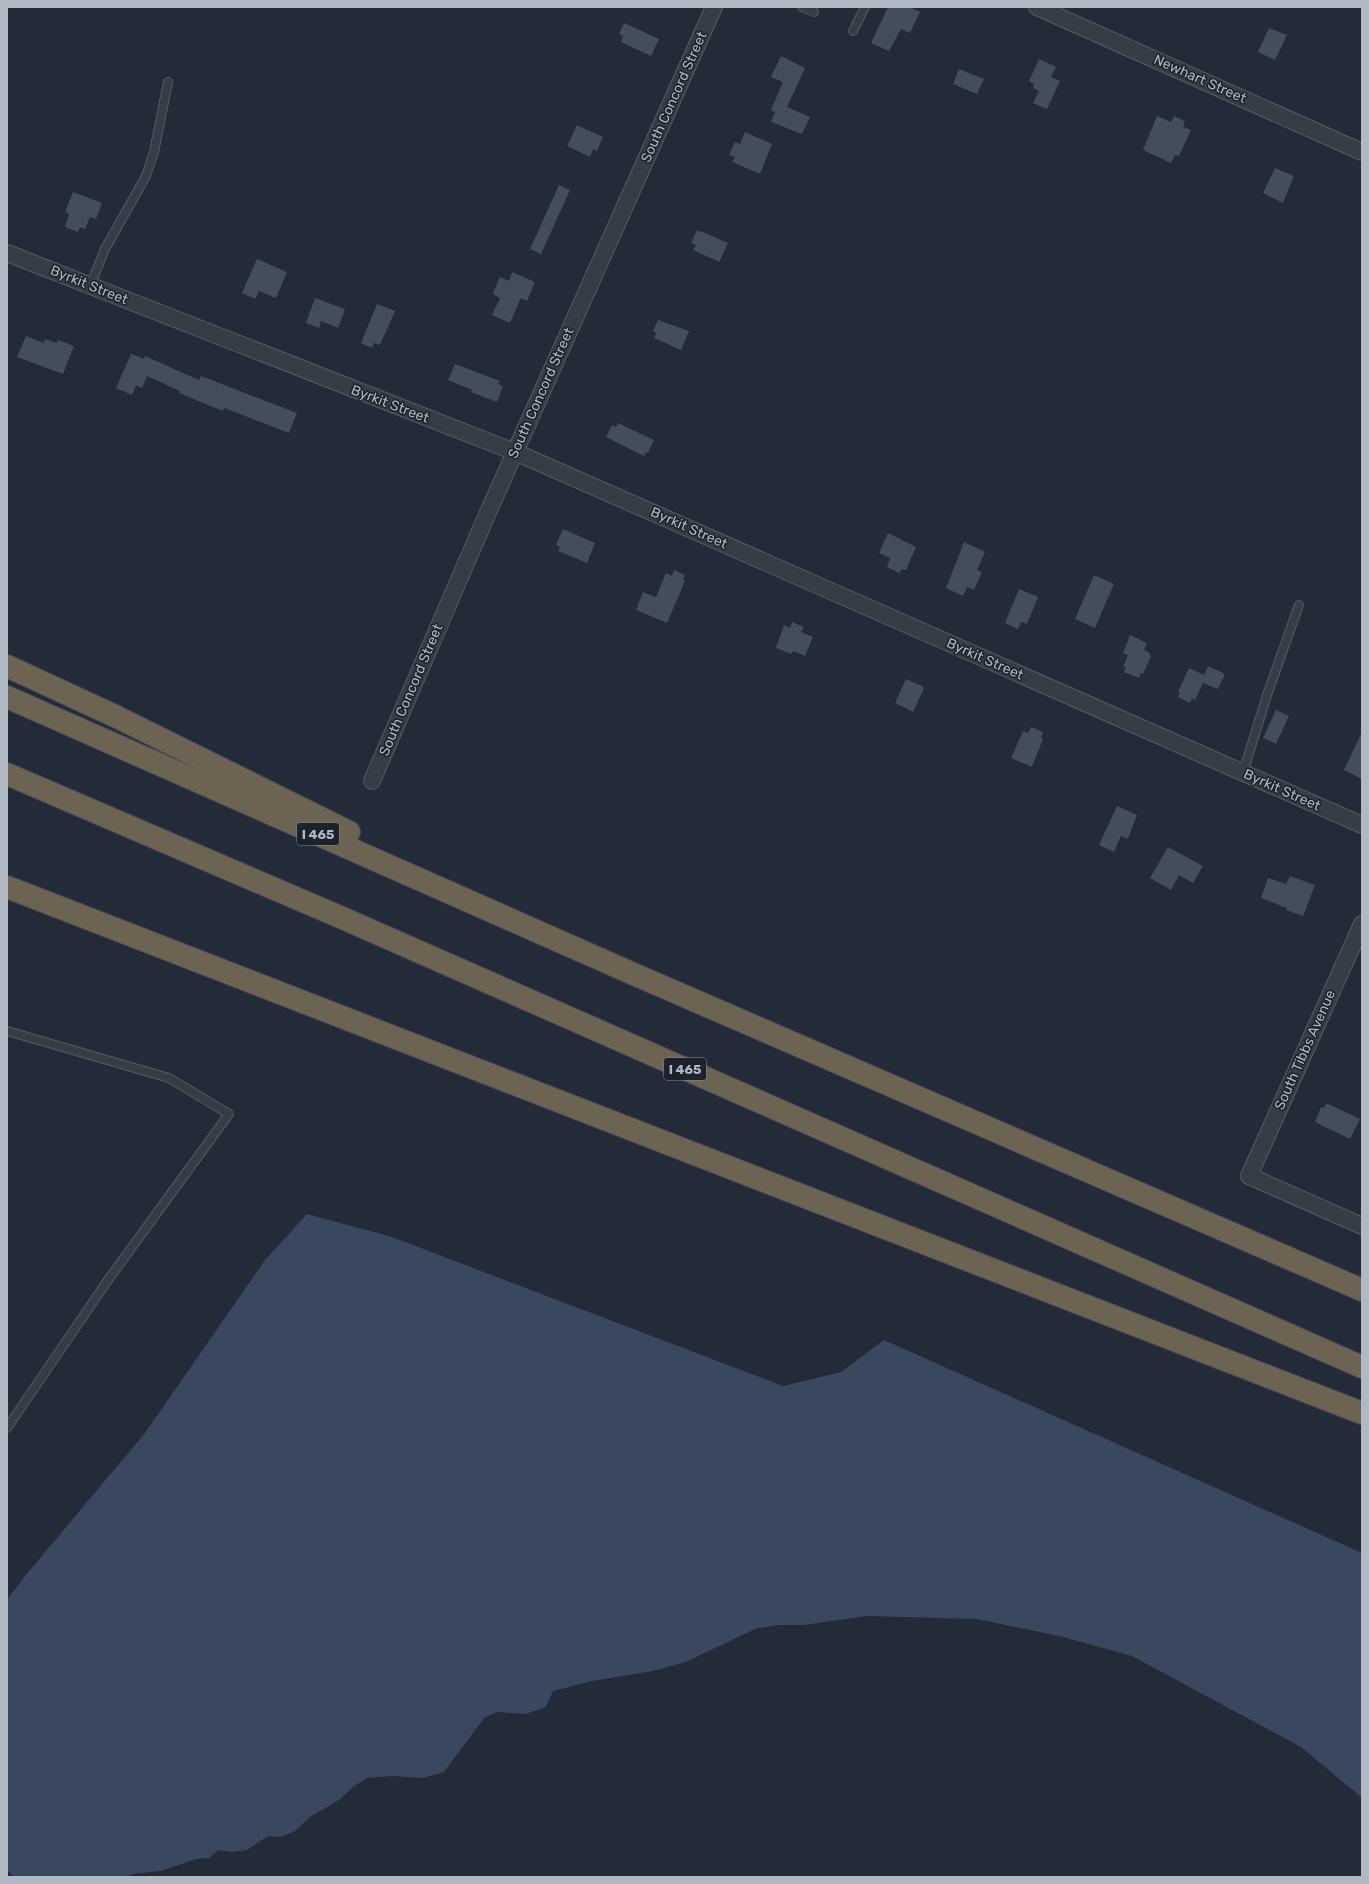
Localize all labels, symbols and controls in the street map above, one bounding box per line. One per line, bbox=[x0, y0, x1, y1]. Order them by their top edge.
street label: South Concord Street bbox=[637, 28, 711, 165]
street label: Newhart Street bbox=[1151, 51, 1249, 107]
street label: Byrkit Street bbox=[48, 262, 131, 309]
street label: South Concord Street bbox=[504, 324, 578, 461]
street label: Byrkit Street bbox=[348, 381, 432, 427]
street label: Byrkit Street bbox=[648, 503, 731, 553]
street label: South Concord Street bbox=[376, 621, 447, 759]
street label: Byrkit Street bbox=[944, 634, 1027, 684]
street label: Byrkit Street bbox=[1241, 765, 1324, 815]
road number: I 465 bbox=[297, 823, 339, 845]
street label: South Tibbs Avenue bbox=[1271, 987, 1339, 1113]
road number: I 465 bbox=[664, 1058, 706, 1080]

